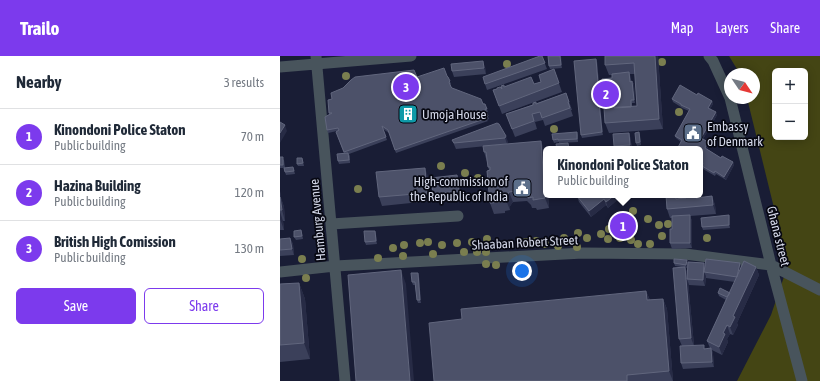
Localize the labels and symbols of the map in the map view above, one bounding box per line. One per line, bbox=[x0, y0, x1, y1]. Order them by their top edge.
north arrow bbox=[724, 68, 760, 104]
pin: 3 bbox=[393, 72, 419, 102]
pin: 2 bbox=[593, 79, 619, 109]
building icon: Umoja House bbox=[397, 103, 419, 125]
place label: Umoja House bbox=[422, 107, 486, 122]
place label: Embassy of Denmark bbox=[707, 119, 763, 149]
public building icon: Embassy of Denmark bbox=[682, 122, 704, 144]
place label: High-commission of the Republic of India bbox=[410, 174, 508, 204]
public building icon: High-commission of the Republic of India bbox=[511, 177, 533, 199]
street label: Hamburg Avenue bbox=[306, 178, 329, 262]
street label: Ghana street bbox=[764, 205, 793, 268]
pin: 1 bbox=[610, 211, 636, 241]
street label: Shaaban Robert Street bbox=[471, 232, 579, 253]
your location bbox=[512, 261, 532, 281]

